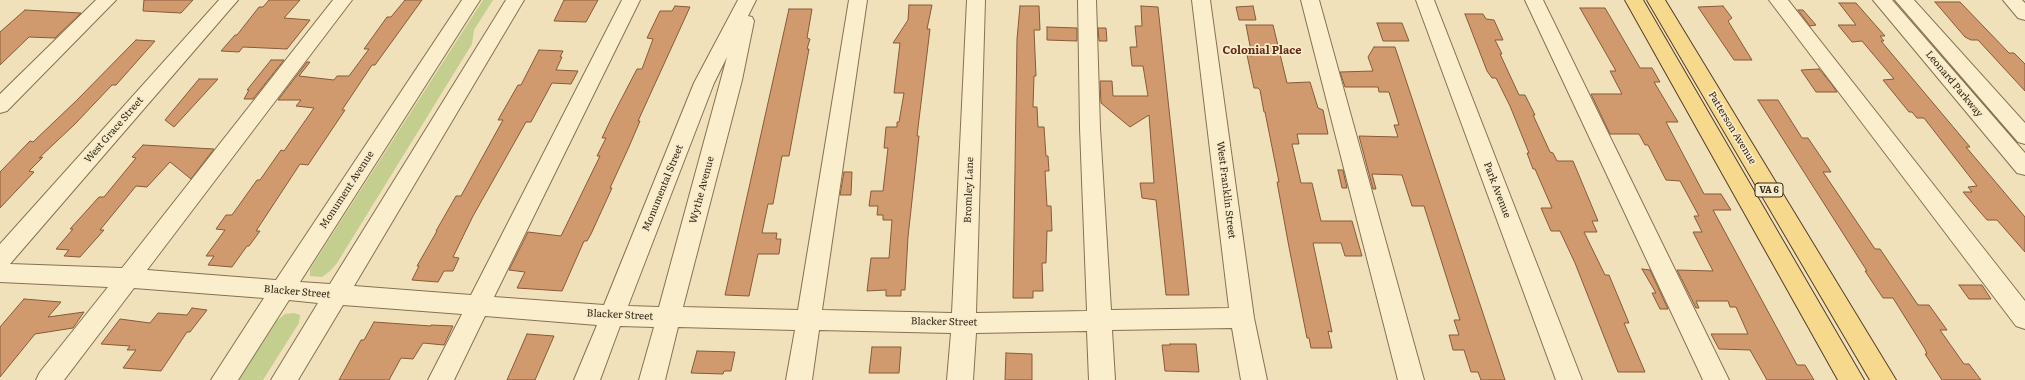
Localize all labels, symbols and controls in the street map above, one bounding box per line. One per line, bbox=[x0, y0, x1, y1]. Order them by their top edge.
district label: Colonial Place bbox=[1222, 44, 1302, 58]
street label: Leonard Parkway bbox=[1923, 48, 1985, 120]
street label: Patterson Avenue bbox=[1705, 89, 1759, 167]
street label: West Grace Street bbox=[82, 94, 146, 166]
street label: West Franklin Street bbox=[1214, 141, 1238, 239]
street label: Monumental Street bbox=[640, 143, 686, 233]
street label: Monument Avenue bbox=[317, 149, 377, 231]
street label: Wythe Avenue bbox=[687, 155, 717, 225]
street label: Bromley Lane bbox=[962, 157, 976, 223]
street label: Park Avenue bbox=[1481, 160, 1513, 220]
road number: VA 6 bbox=[1755, 183, 1783, 197]
street label: Blacker Street bbox=[263, 283, 331, 301]
street label: Blacker Street bbox=[586, 307, 654, 323]
street label: Blacker Street bbox=[911, 315, 977, 329]

